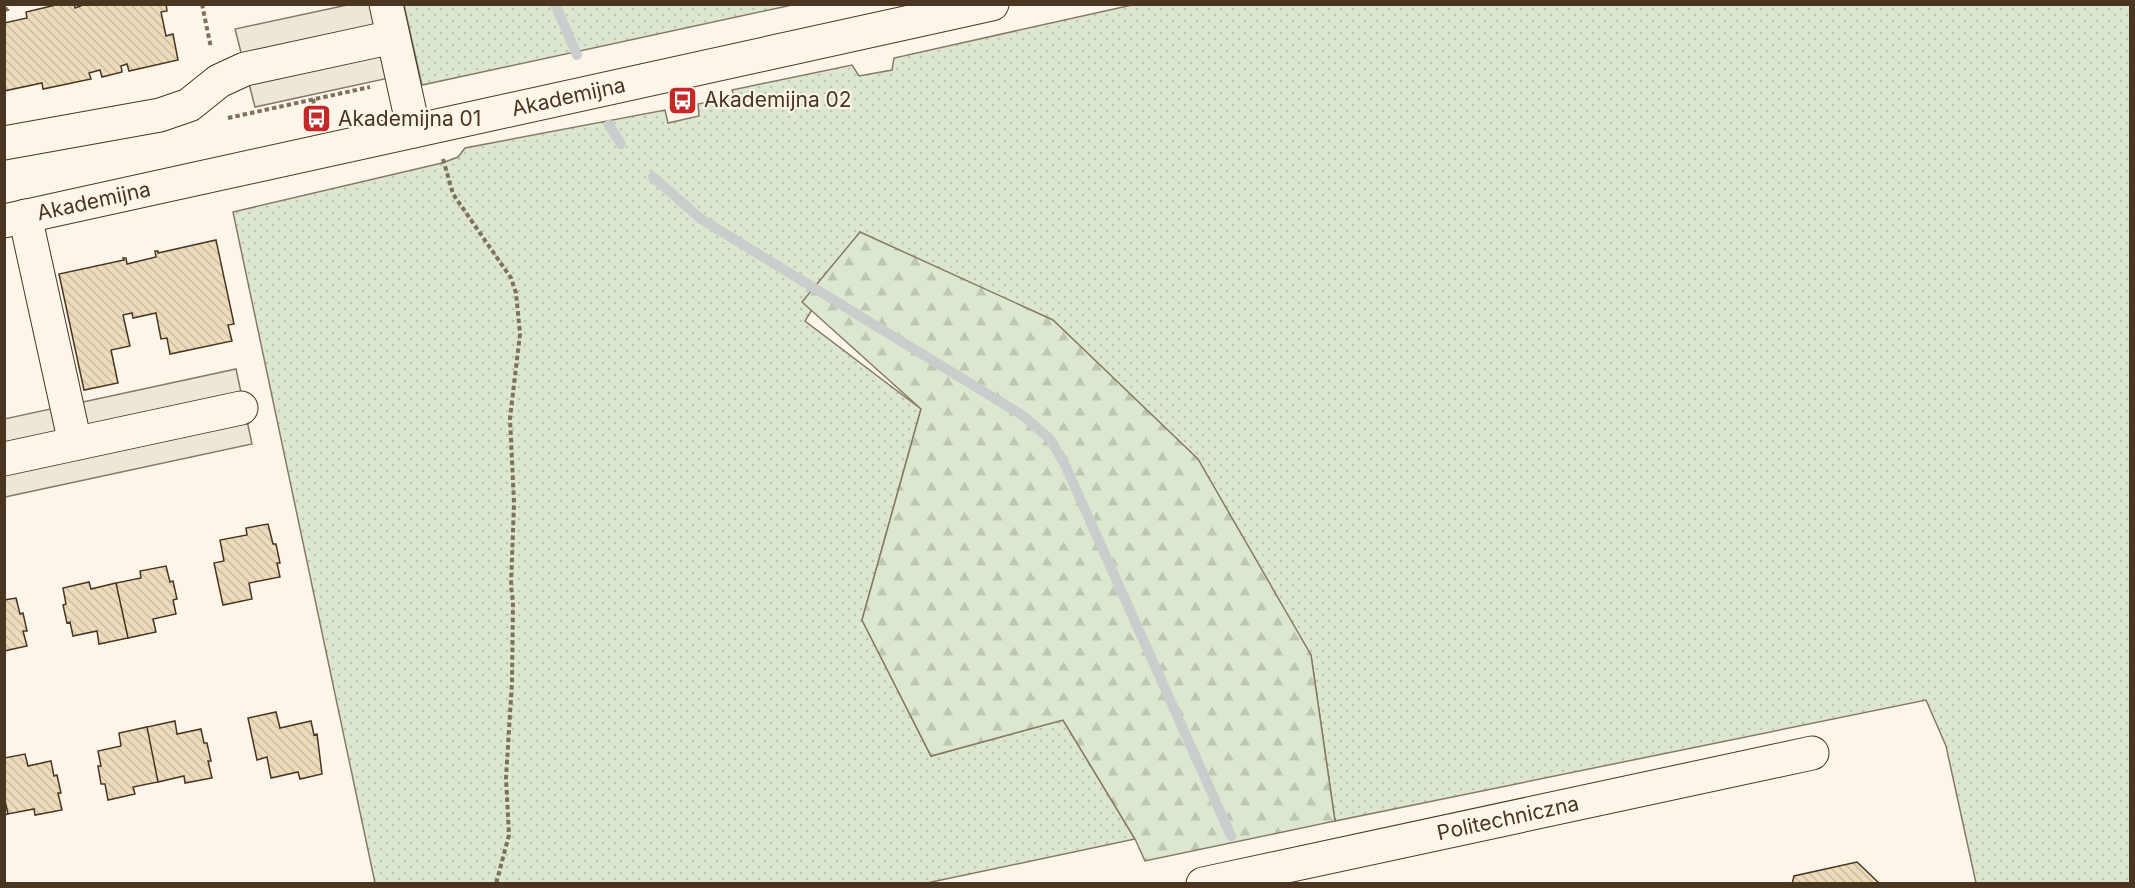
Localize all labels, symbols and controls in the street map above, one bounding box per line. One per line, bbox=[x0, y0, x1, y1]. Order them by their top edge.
street label: Akademijna bbox=[509, 72, 628, 121]
bus stop icon: Akademijna 02 bbox=[667, 84, 699, 116]
place label: Akademijna 02 bbox=[704, 87, 852, 112]
bus stop icon: Akademijna 01 bbox=[301, 103, 333, 135]
place label: Akademijna 01 bbox=[338, 106, 481, 131]
street label: Akademijna bbox=[35, 176, 153, 225]
street label: Politechniczna bbox=[1435, 790, 1581, 845]

